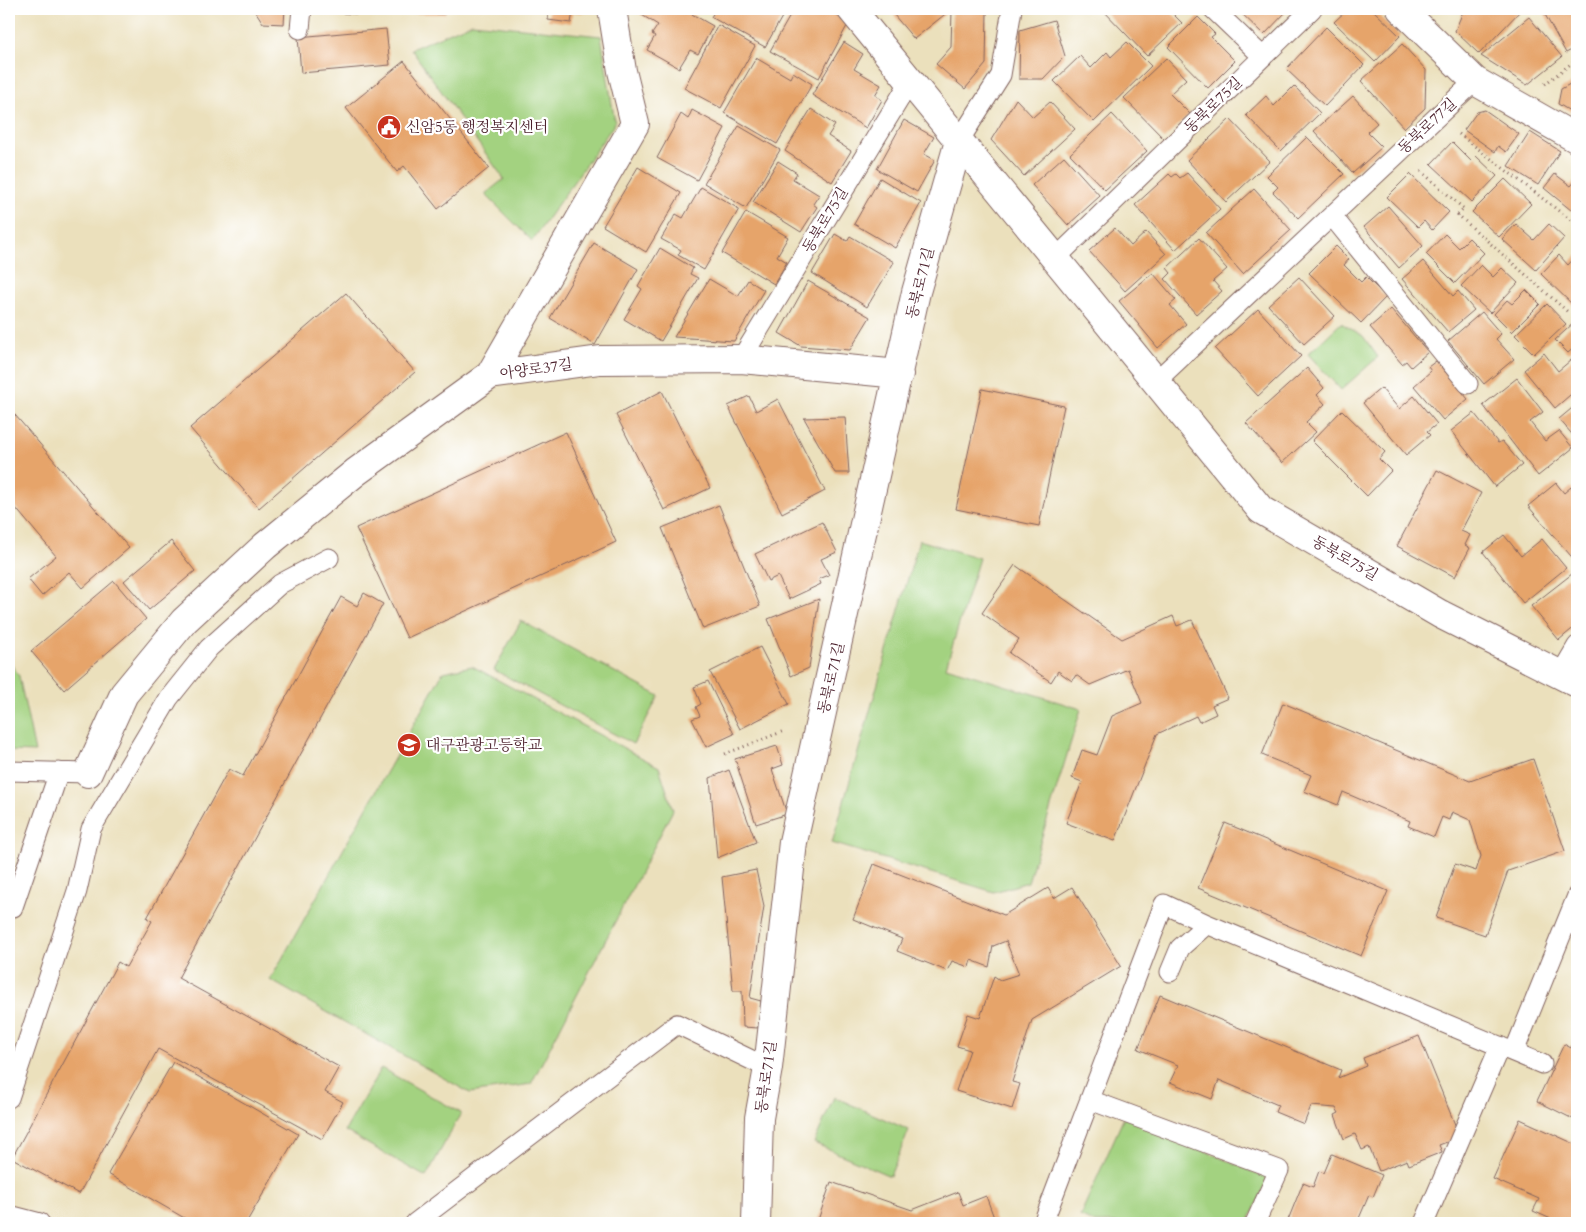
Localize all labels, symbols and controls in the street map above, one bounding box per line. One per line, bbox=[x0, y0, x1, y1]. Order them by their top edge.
street label: 동북로75길 bbox=[1180, 72, 1246, 138]
street label: 동북로77길 bbox=[1393, 94, 1461, 158]
public building icon: 신암5동 행정복지센터 bbox=[376, 114, 402, 140]
place label: 신암5동 행정복지센터 bbox=[406, 117, 548, 137]
street label: 동북로75길 bbox=[798, 183, 852, 257]
street label: 동북로71길 bbox=[901, 245, 939, 321]
street label: 아양로37길 bbox=[498, 354, 574, 384]
street label: 동북로75길 bbox=[1308, 531, 1382, 585]
street label: 동북로71길 bbox=[813, 640, 849, 716]
school or university icon: 대구관광고등학교 bbox=[396, 732, 422, 758]
place label: 대구관광고등학교 bbox=[426, 735, 542, 755]
street label: 동북로71길 bbox=[751, 1039, 781, 1115]

